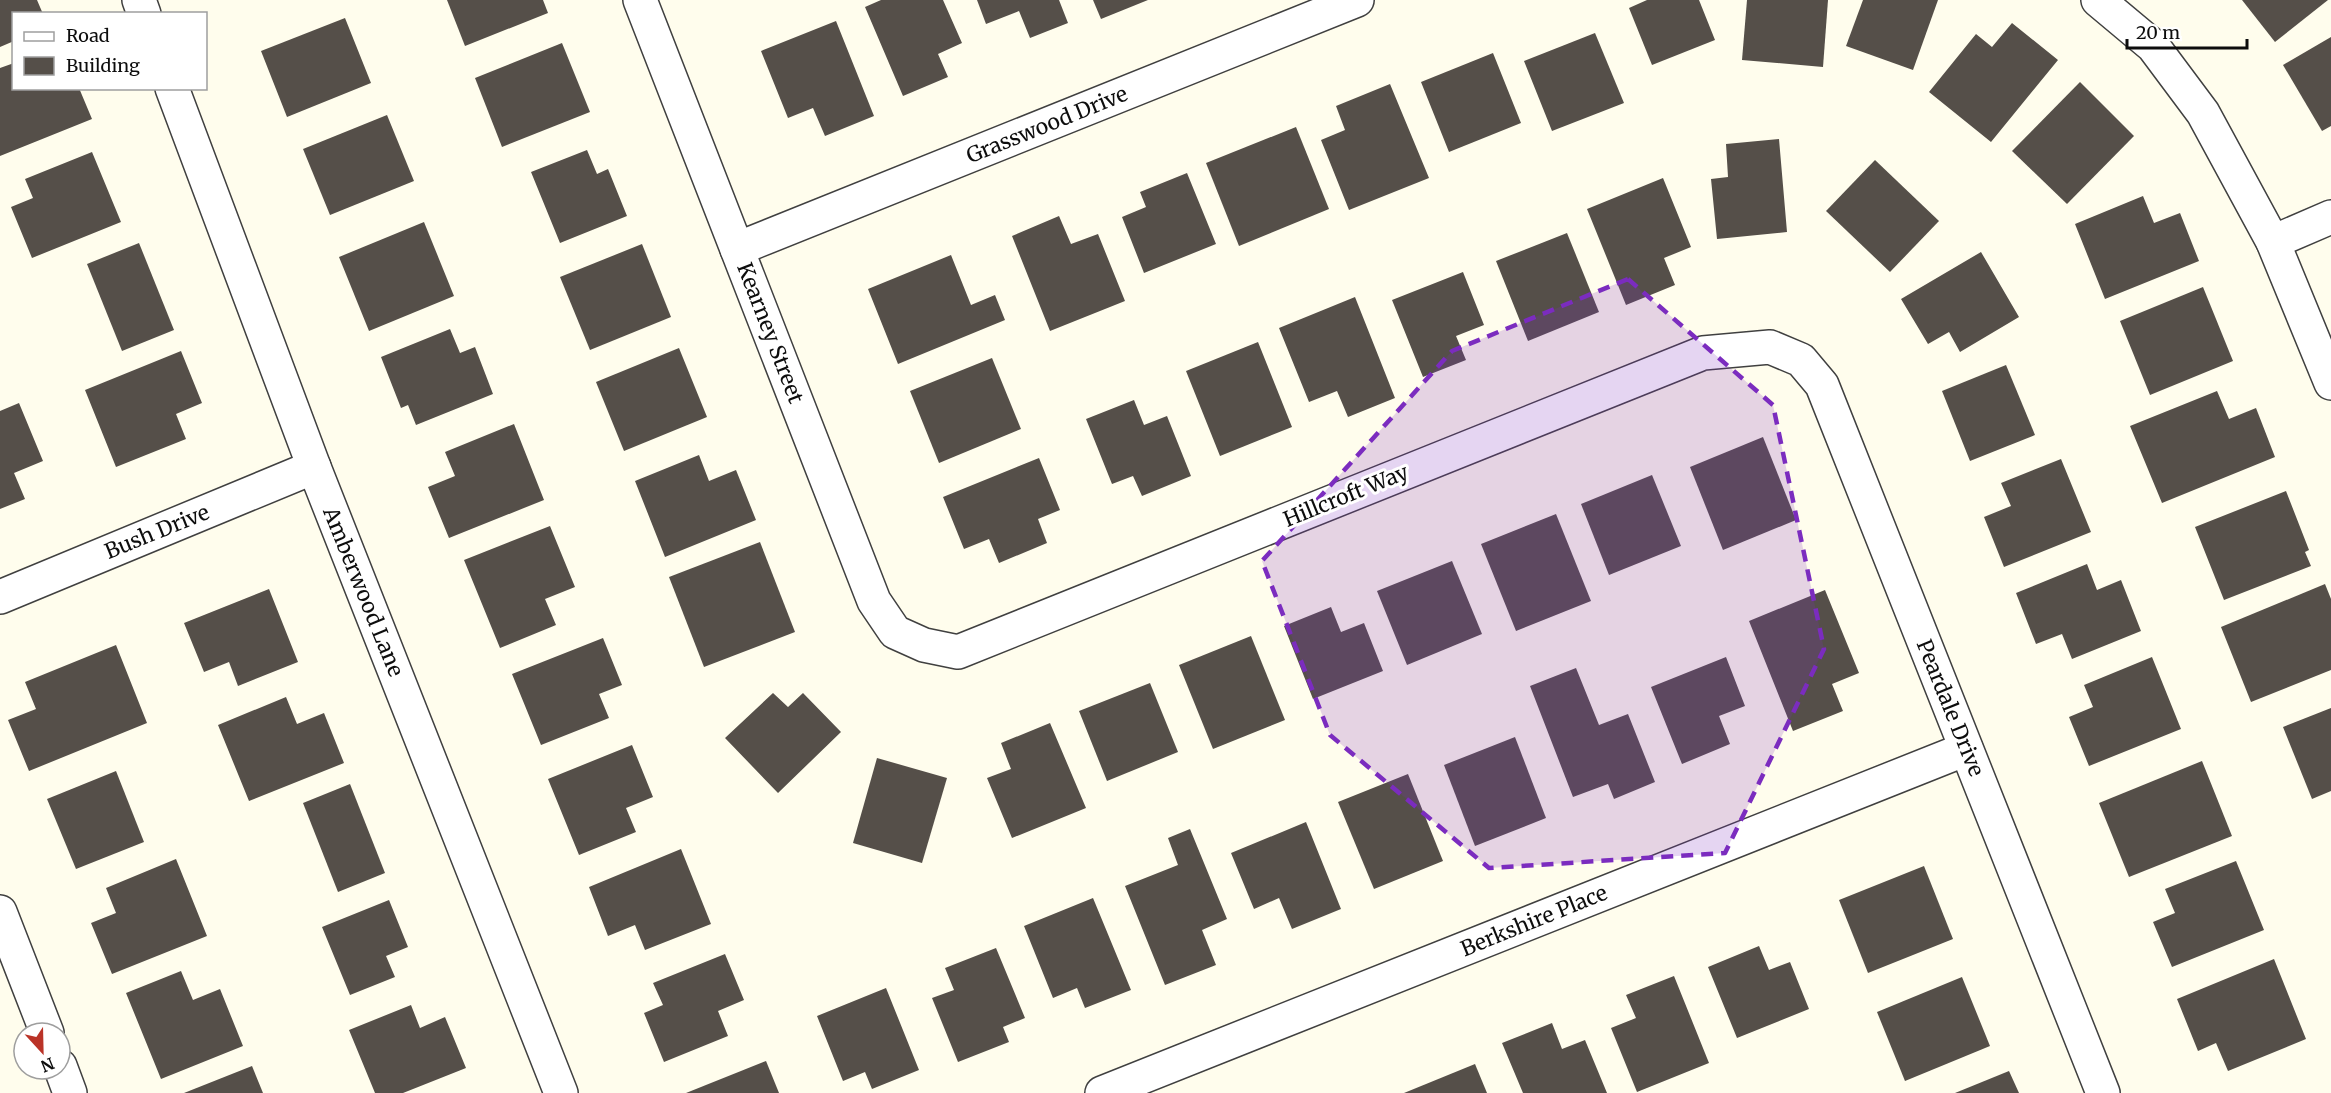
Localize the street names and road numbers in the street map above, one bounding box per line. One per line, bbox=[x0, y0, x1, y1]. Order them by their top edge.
street label: Grasswood Drive bbox=[962, 80, 1131, 169]
street label: Kearney Street bbox=[731, 259, 810, 407]
street label: Hillcroft Way bbox=[1279, 458, 1413, 533]
street label: Bush Drive bbox=[101, 498, 213, 565]
street label: Amberwood Lane bbox=[317, 502, 410, 680]
street label: Peardale Drive bbox=[1911, 635, 1990, 780]
street label: Berkshire Place bbox=[1457, 879, 1611, 962]

